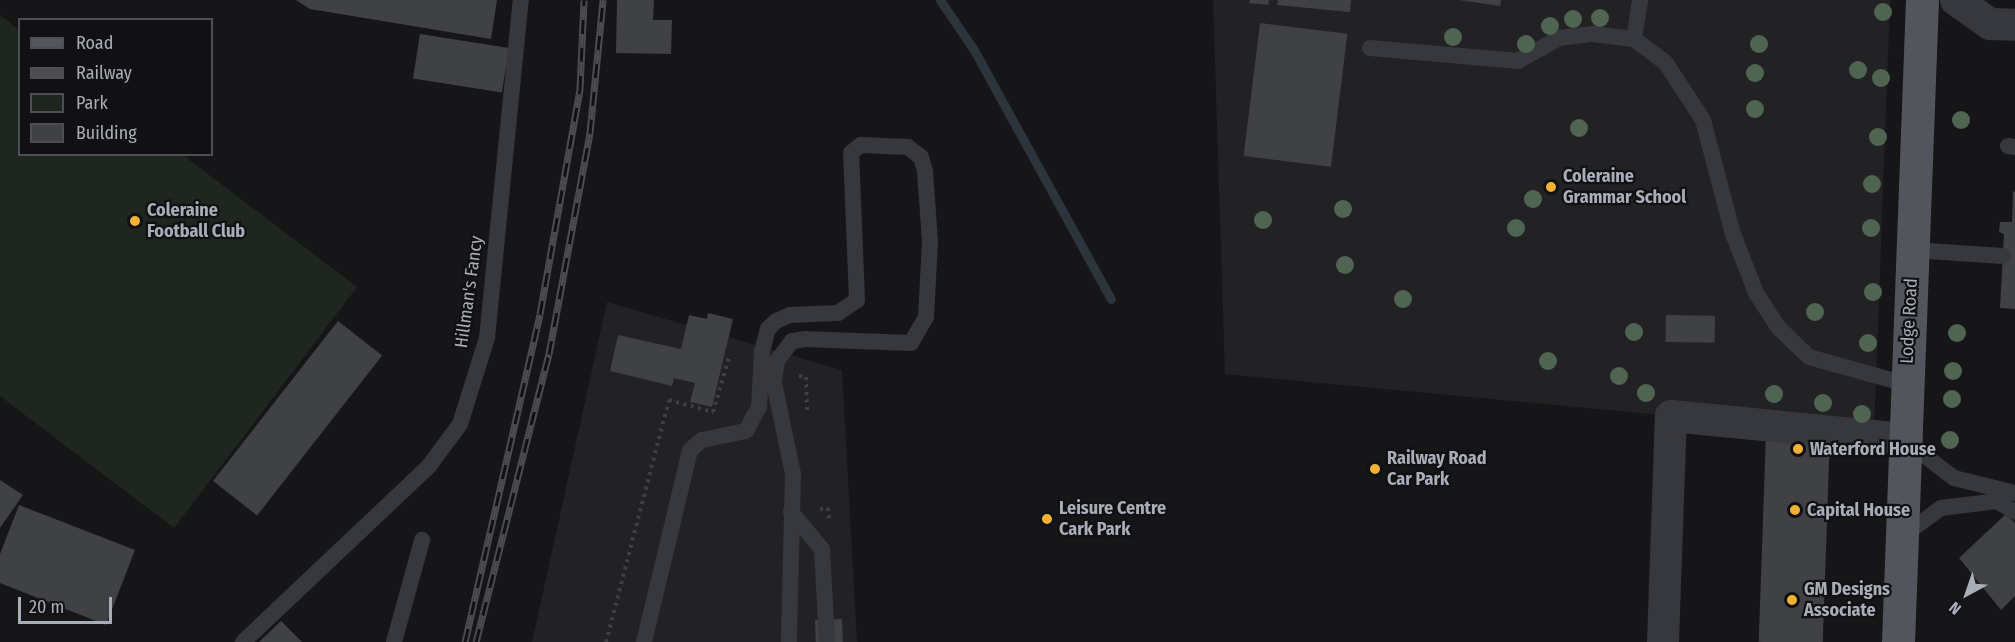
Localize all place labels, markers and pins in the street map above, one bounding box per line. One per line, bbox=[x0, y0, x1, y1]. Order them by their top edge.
place label: Coleraine Grammar School bbox=[1563, 166, 1686, 208]
marker: Coleraine Grammar School bbox=[1544, 180, 1558, 194]
place label: Coleraine Football Club bbox=[147, 200, 245, 242]
marker: Coleraine Football Club bbox=[128, 214, 142, 228]
place label: Waterford House bbox=[1810, 438, 1936, 460]
marker: Waterford House bbox=[1791, 442, 1805, 456]
place label: Railway Road Car Park bbox=[1387, 448, 1487, 490]
marker: Railway Road Car Park bbox=[1368, 462, 1382, 476]
place label: Leisure Centre Cark Park bbox=[1059, 498, 1166, 540]
place label: Capital House bbox=[1807, 499, 1910, 521]
marker: Capital House bbox=[1788, 503, 1802, 517]
marker: Leisure Centre Cark Park bbox=[1040, 512, 1054, 526]
place label: GM Designs Associate bbox=[1804, 579, 1890, 622]
marker: GM Designs Associate bbox=[1785, 593, 1799, 607]

